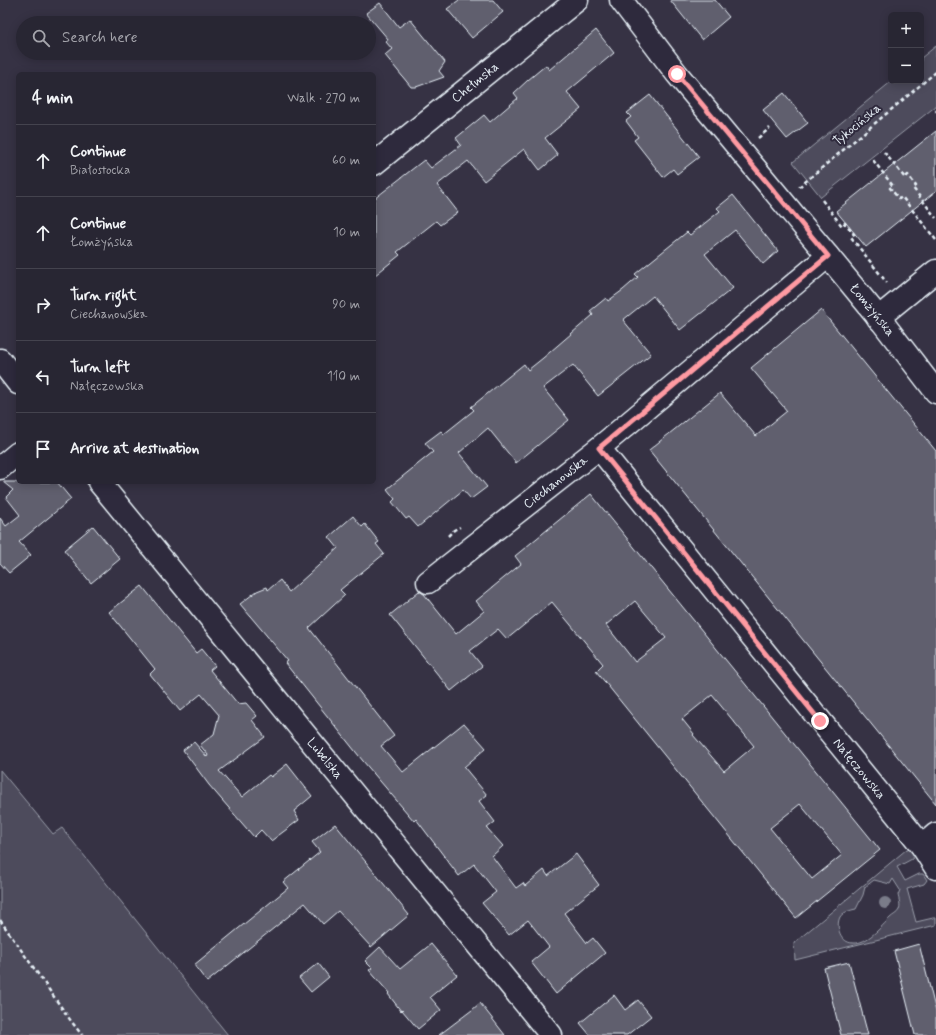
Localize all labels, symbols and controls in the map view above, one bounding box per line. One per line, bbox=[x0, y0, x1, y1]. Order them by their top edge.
map controls bbox=[888, 12, 924, 84]
button: + bbox=[888, 12, 924, 48]
search box bbox=[16, 16, 376, 60]
icon: search bbox=[30, 27, 52, 49]
text: Search here bbox=[62, 28, 138, 48]
button: − bbox=[888, 48, 924, 84]
street label: Chełmska bbox=[448, 58, 503, 107]
route start bbox=[668, 65, 686, 83]
text: 4 min bbox=[32, 87, 73, 109]
text: Walk · 270 m bbox=[287, 90, 360, 107]
street label: Tykocińska bbox=[829, 100, 885, 150]
text: Continue bbox=[70, 142, 126, 162]
icon: ahead bbox=[32, 150, 54, 172]
text: 60 m bbox=[332, 152, 360, 169]
text: Białostocka bbox=[70, 162, 130, 179]
text: Continue bbox=[70, 214, 126, 234]
icon: ahead bbox=[32, 222, 54, 244]
text: 10 m bbox=[333, 224, 360, 241]
text: Łomżyńska bbox=[70, 234, 133, 251]
street label: Łomżyńska bbox=[846, 280, 899, 340]
text: Turn right bbox=[70, 286, 137, 306]
icon: right bbox=[32, 294, 54, 316]
text: 90 m bbox=[332, 296, 360, 313]
text: Ciechanowska bbox=[70, 306, 147, 323]
text: Turn left bbox=[70, 358, 130, 378]
icon: left bbox=[32, 366, 54, 388]
text: 110 m bbox=[327, 368, 360, 385]
text: Nałęczowska bbox=[70, 378, 144, 395]
icon: arrive bbox=[32, 438, 54, 460]
text: Arrive at destination bbox=[70, 439, 199, 459]
street label: Ciechanowska bbox=[520, 451, 591, 513]
route end bbox=[811, 712, 829, 730]
street label: Lubelska bbox=[303, 734, 347, 783]
street label: Nałęczowska bbox=[829, 735, 889, 803]

